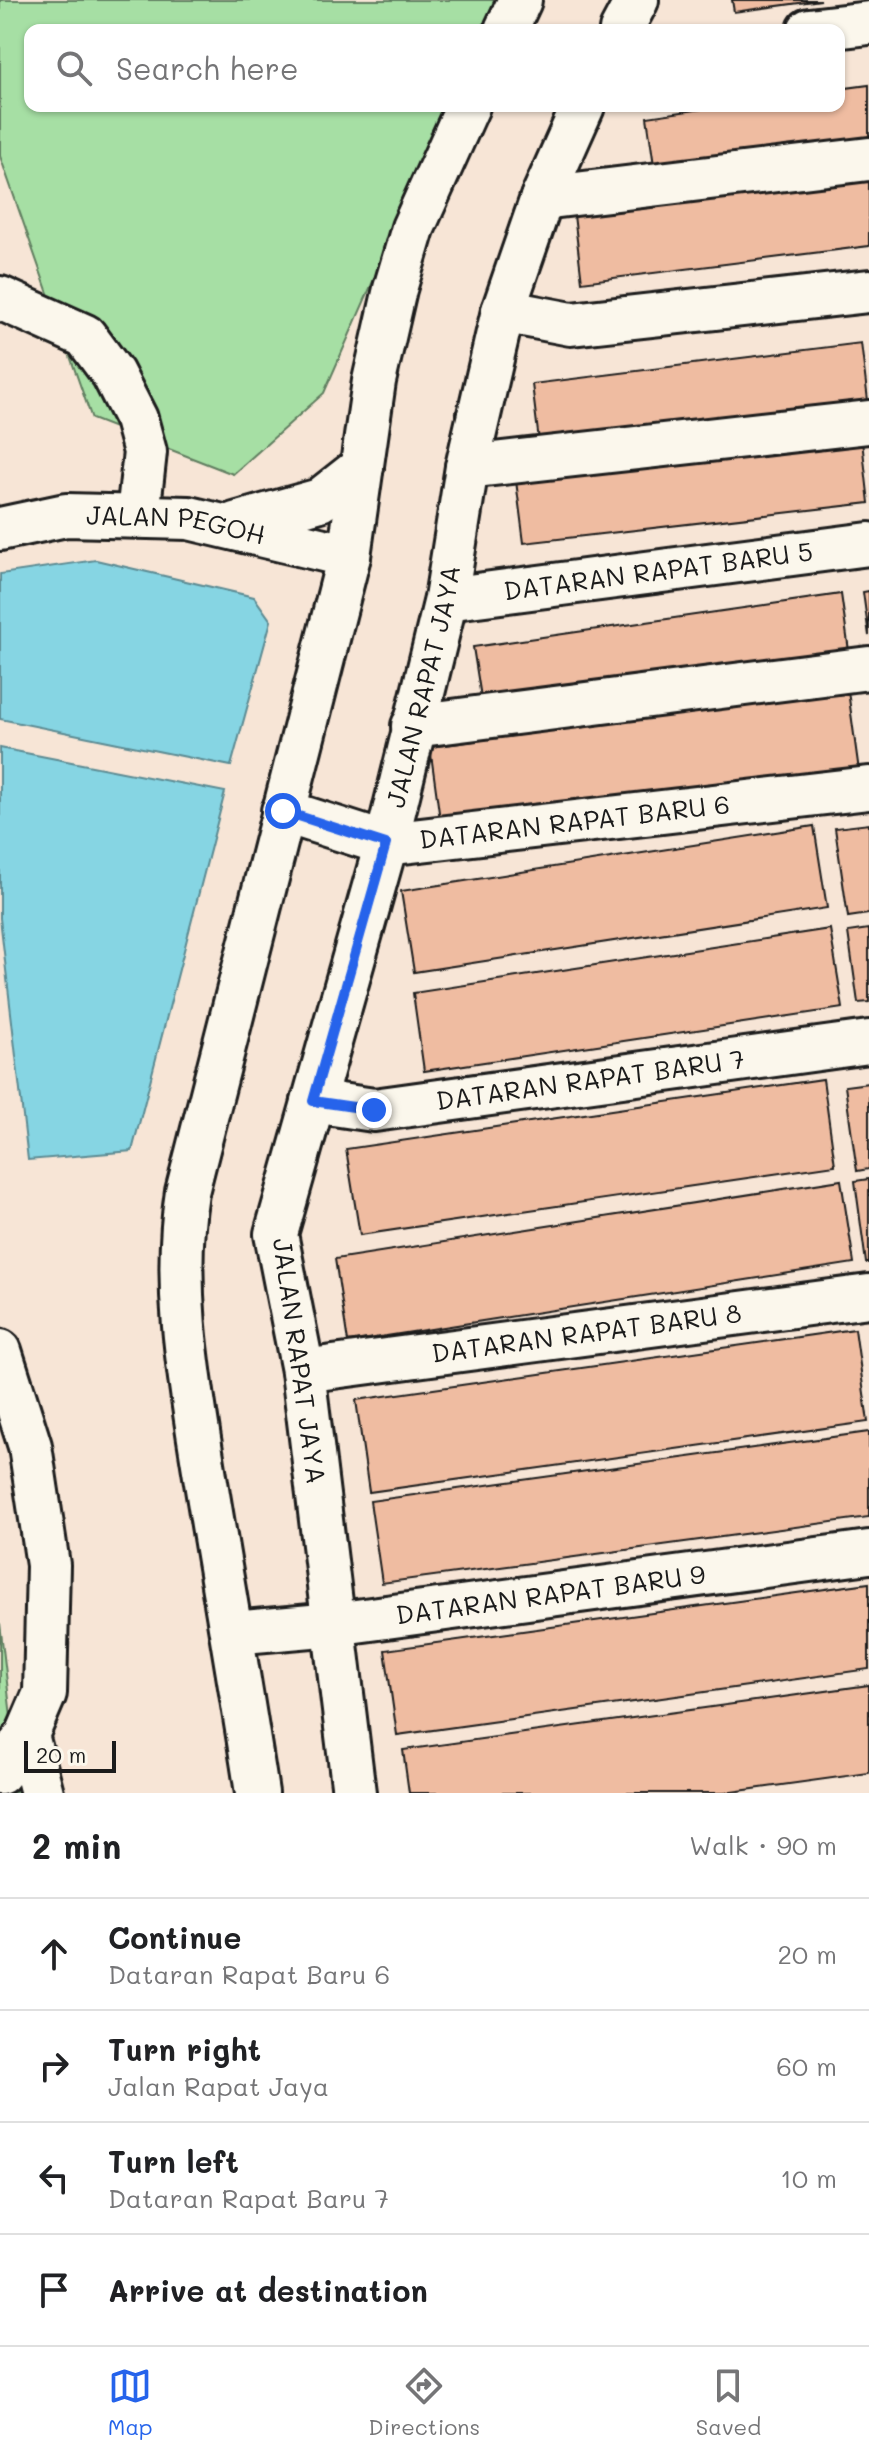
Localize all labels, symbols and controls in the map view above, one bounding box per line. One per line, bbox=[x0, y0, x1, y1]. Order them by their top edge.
search box bbox=[24, 24, 845, 112]
icon: search bbox=[52, 46, 96, 90]
text: Search here bbox=[116, 48, 299, 88]
street label: JALAN PEGOH bbox=[86, 497, 269, 552]
street label: DATARAN RAPAT BARU 5 bbox=[501, 533, 815, 607]
street label: JALAN RAPAT JAYA bbox=[378, 563, 467, 811]
street label: DATARAN RAPAT BARU 6 bbox=[418, 786, 731, 856]
route start bbox=[265, 793, 301, 829]
street label: DATARAN RAPAT BARU 7 bbox=[434, 1041, 746, 1117]
route end bbox=[356, 1092, 392, 1128]
street label: JALAN RAPAT JAYA bbox=[266, 1236, 334, 1486]
street label: DATARAN RAPAT BARU 8 bbox=[429, 1295, 743, 1370]
street label: DATARAN RAPAT BARU 9 bbox=[394, 1556, 707, 1631]
scale bar bbox=[24, 1737, 116, 1773]
text: 20 m bbox=[36, 1740, 86, 1769]
text: 2 min bbox=[32, 1823, 121, 1868]
text: Walk · 90 m bbox=[689, 1828, 837, 1862]
text: Continue bbox=[108, 1917, 241, 1957]
icon: ahead bbox=[32, 1932, 76, 1976]
text: 20 m bbox=[777, 1937, 837, 1971]
text: Dataran Rapat Baru 6 bbox=[108, 1957, 390, 1991]
text: Turn right bbox=[108, 2029, 261, 2069]
icon: right bbox=[32, 2044, 76, 2088]
text: 60 m bbox=[776, 2049, 837, 2083]
text: Jalan Rapat Jaya bbox=[108, 2069, 329, 2103]
text: Turn left bbox=[108, 2141, 239, 2181]
icon: left bbox=[32, 2156, 76, 2200]
text: 10 m bbox=[780, 2161, 837, 2195]
text: Dataran Rapat Baru 7 bbox=[108, 2181, 389, 2215]
icon: arrive bbox=[32, 2268, 76, 2312]
text: Arrive at destination bbox=[108, 2270, 428, 2310]
tab: Map bbox=[108, 2364, 153, 2441]
tab: Directions bbox=[368, 2364, 480, 2441]
tab: Saved bbox=[696, 2364, 761, 2441]

